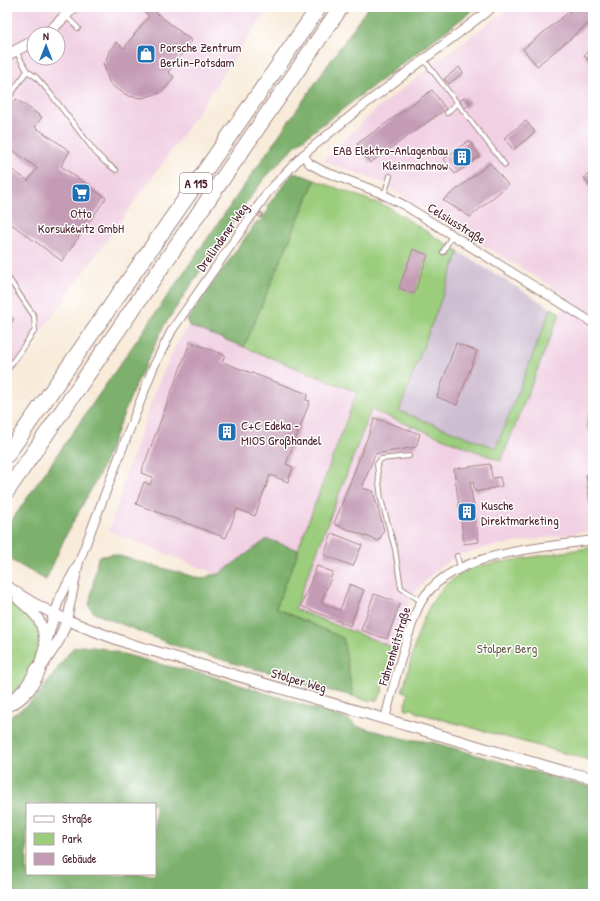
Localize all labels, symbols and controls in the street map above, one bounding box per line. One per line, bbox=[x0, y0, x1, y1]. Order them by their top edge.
north arrow bbox=[26, 26, 66, 66]
text: N bbox=[43, 29, 49, 43]
place label: Porsche Zentrum Berlin-Potsdam bbox=[160, 38, 241, 71]
shop icon: Porsche Zentrum Berlin-Potsdam bbox=[135, 43, 157, 65]
place label: EAB Elektro-Anlagenbau Kleinmachnow bbox=[333, 141, 448, 174]
building icon: EAB Elektro-Anlagenbau Kleinmachnow bbox=[451, 146, 473, 168]
road number: A 115 bbox=[180, 173, 212, 193]
supermarket icon: Otto Korsukéwitz GmbH bbox=[70, 182, 92, 204]
street label: Celsiusstraße bbox=[424, 198, 490, 248]
street label: Dreilindener Weg bbox=[192, 199, 252, 275]
place label: Otto Korsukéwitz GmbH bbox=[38, 204, 124, 237]
place label: C+C Edeka - MIOS Großhandel bbox=[241, 416, 322, 449]
building icon: C+C Edeka - MIOS Großhandel bbox=[216, 421, 238, 443]
place label: Kusche Direktmarketing bbox=[481, 496, 559, 529]
building icon: Kusche Direktmarketing bbox=[456, 501, 478, 523]
street label: Fahrenheitstraße bbox=[373, 605, 414, 688]
park label: Stolper Berg bbox=[477, 639, 537, 657]
street label: Stolper Weg bbox=[269, 664, 329, 697]
legend bbox=[26, 803, 156, 875]
text: Straße bbox=[62, 810, 92, 827]
text: Park bbox=[62, 830, 82, 847]
text: Gebäude bbox=[62, 850, 97, 867]

